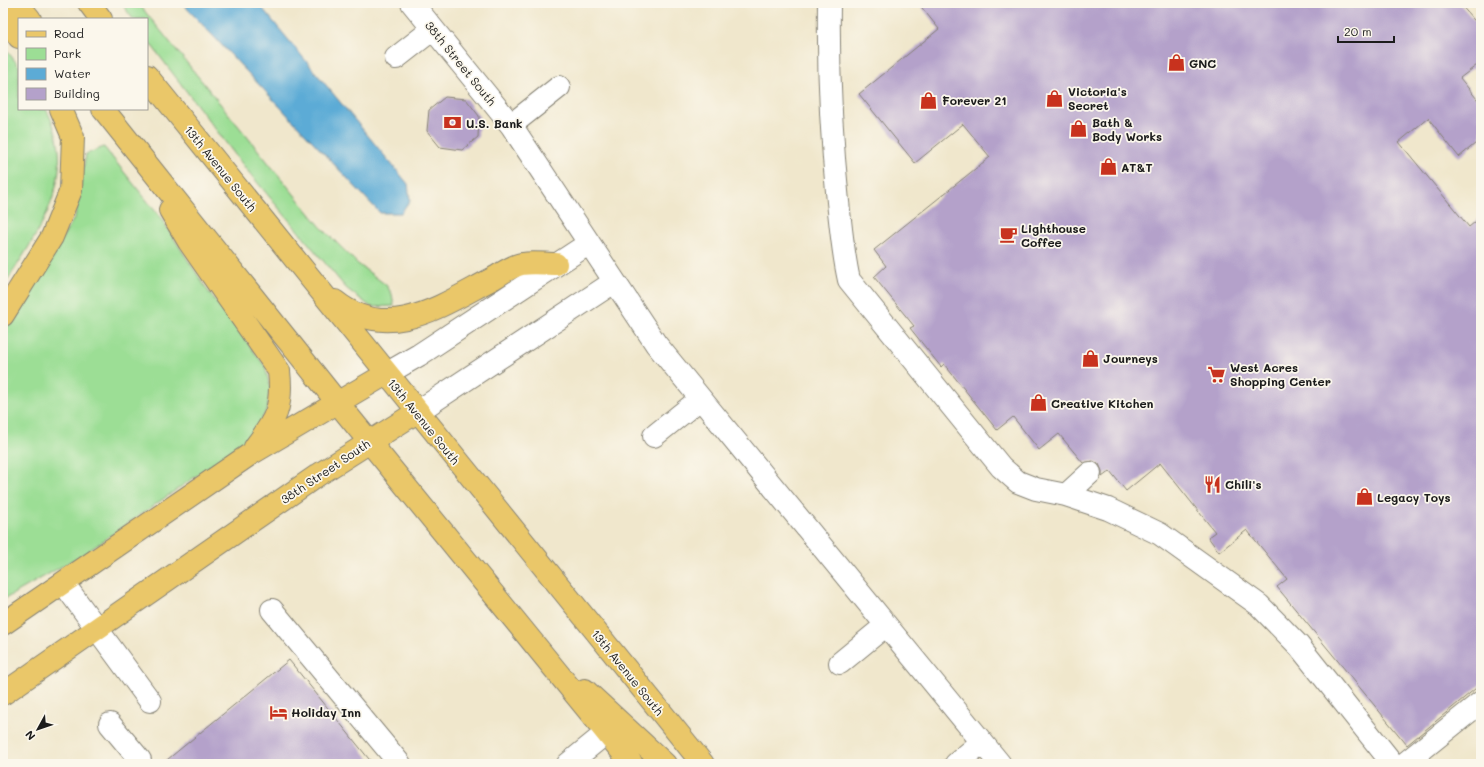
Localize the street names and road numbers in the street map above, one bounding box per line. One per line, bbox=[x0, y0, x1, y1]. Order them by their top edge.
street label: 38th Street South bbox=[422, 17, 500, 109]
street label: 13th Avenue South bbox=[181, 122, 261, 214]
street label: 13th Avenue South bbox=[384, 375, 464, 467]
street label: 38th Street South bbox=[277, 435, 373, 507]
street label: 13th Avenue South bbox=[588, 626, 668, 718]

